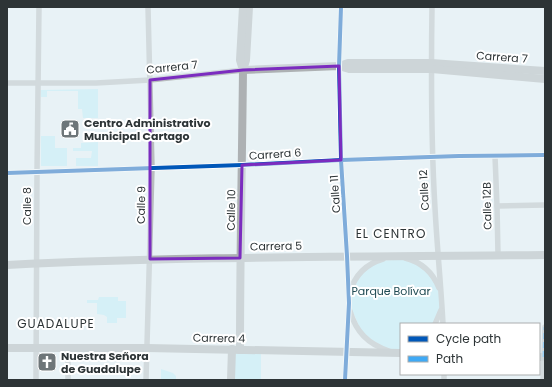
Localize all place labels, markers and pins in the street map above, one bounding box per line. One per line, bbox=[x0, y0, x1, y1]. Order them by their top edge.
place label: Centro Administrativo Municipal Cartago bbox=[84, 115, 211, 144]
public building icon: Centro Administrativo Municipal Cartago bbox=[59, 118, 81, 140]
place label: Nuestra Señora de Guadalupe bbox=[61, 348, 149, 377]
church icon: Nuestra Señora de Guadalupe bbox=[36, 351, 58, 373]

